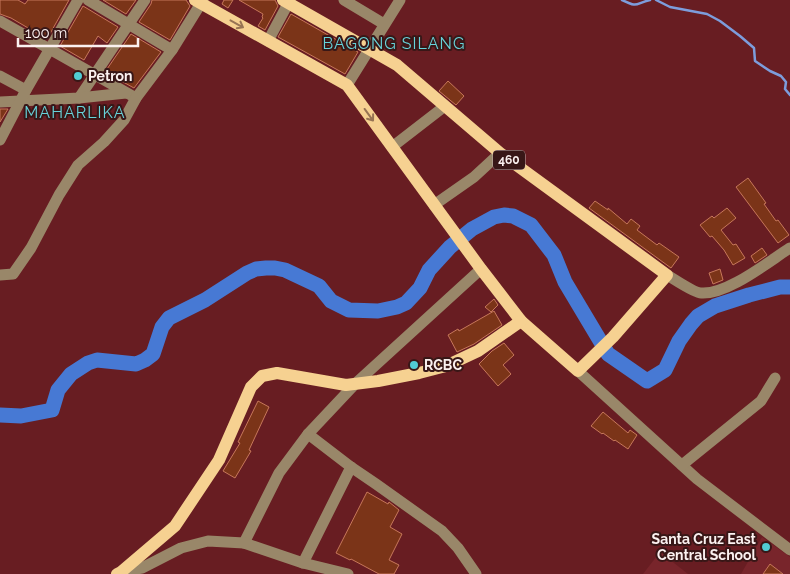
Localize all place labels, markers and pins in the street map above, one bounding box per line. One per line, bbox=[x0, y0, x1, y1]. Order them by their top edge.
place label: Petron bbox=[88, 68, 133, 84]
marker: Petron bbox=[72, 70, 84, 82]
place label: RCBC bbox=[424, 357, 462, 373]
marker: RCBC bbox=[408, 359, 420, 371]
place label: Santa Cruz East Central School bbox=[652, 531, 757, 563]
marker: Santa Cruz East Central School bbox=[760, 541, 772, 553]

